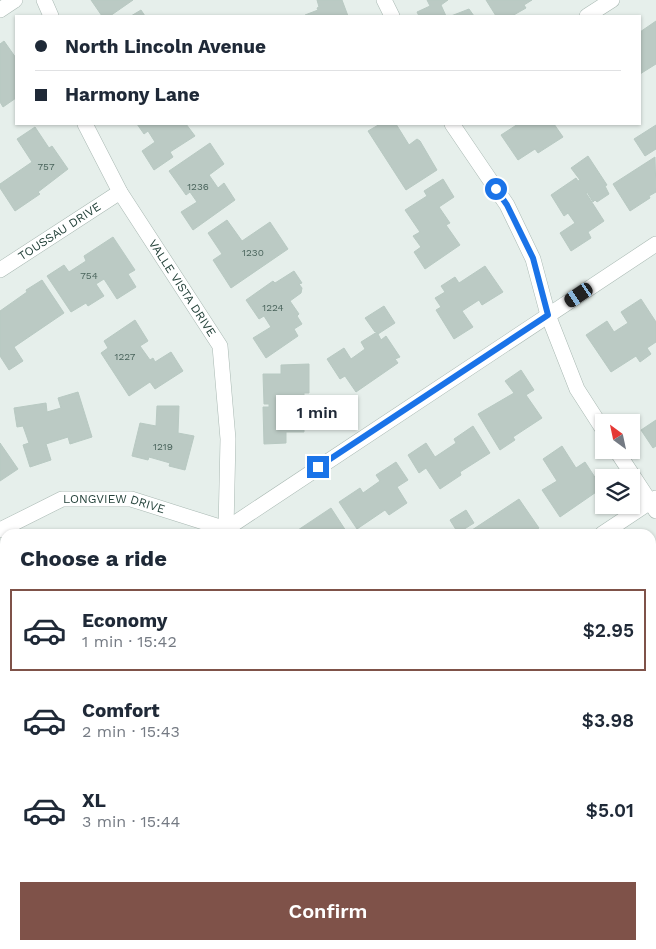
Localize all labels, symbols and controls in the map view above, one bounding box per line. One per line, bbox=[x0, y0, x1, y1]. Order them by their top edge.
text: North Lincoln Avenue bbox=[65, 35, 266, 58]
text: Harmony Lane bbox=[65, 83, 200, 106]
house number: 757 bbox=[37, 161, 55, 172]
route start bbox=[485, 178, 507, 200]
house number: 1236 bbox=[187, 181, 209, 192]
street label: TOUSSAU DRIVE bbox=[16, 199, 104, 263]
street label: VALLE VISTA DRIVE bbox=[146, 237, 219, 339]
house number: 1230 bbox=[242, 247, 264, 258]
house number: 754 bbox=[80, 270, 98, 281]
car bbox=[562, 280, 595, 310]
house number: 1224 bbox=[262, 302, 284, 313]
house number: 1227 bbox=[115, 351, 136, 362]
callout: 1 min bbox=[277, 394, 359, 430]
text: 1 min bbox=[296, 403, 338, 422]
north arrow bbox=[595, 414, 640, 459]
map controls bbox=[595, 414, 640, 514]
house number: 1219 bbox=[153, 441, 173, 452]
route end bbox=[307, 456, 329, 478]
button: layers bbox=[595, 469, 640, 514]
street label: LONGVIEW DRIVE bbox=[63, 492, 167, 516]
text: Choose a ride bbox=[20, 546, 167, 571]
icon: car bbox=[22, 608, 67, 653]
text: Economy bbox=[82, 609, 167, 632]
text: $2.95 bbox=[583, 619, 634, 642]
text: 1 min · 15:42 bbox=[82, 632, 177, 651]
icon: car bbox=[22, 698, 67, 743]
text: Comfort bbox=[82, 699, 160, 722]
text: $3.98 bbox=[582, 709, 634, 732]
text: 2 min · 15:43 bbox=[82, 722, 180, 741]
icon: car bbox=[22, 788, 67, 833]
text: XL bbox=[82, 789, 106, 812]
text: $5.01 bbox=[586, 799, 634, 822]
text: 3 min · 15:44 bbox=[82, 812, 180, 831]
button: Confirm bbox=[20, 882, 636, 940]

